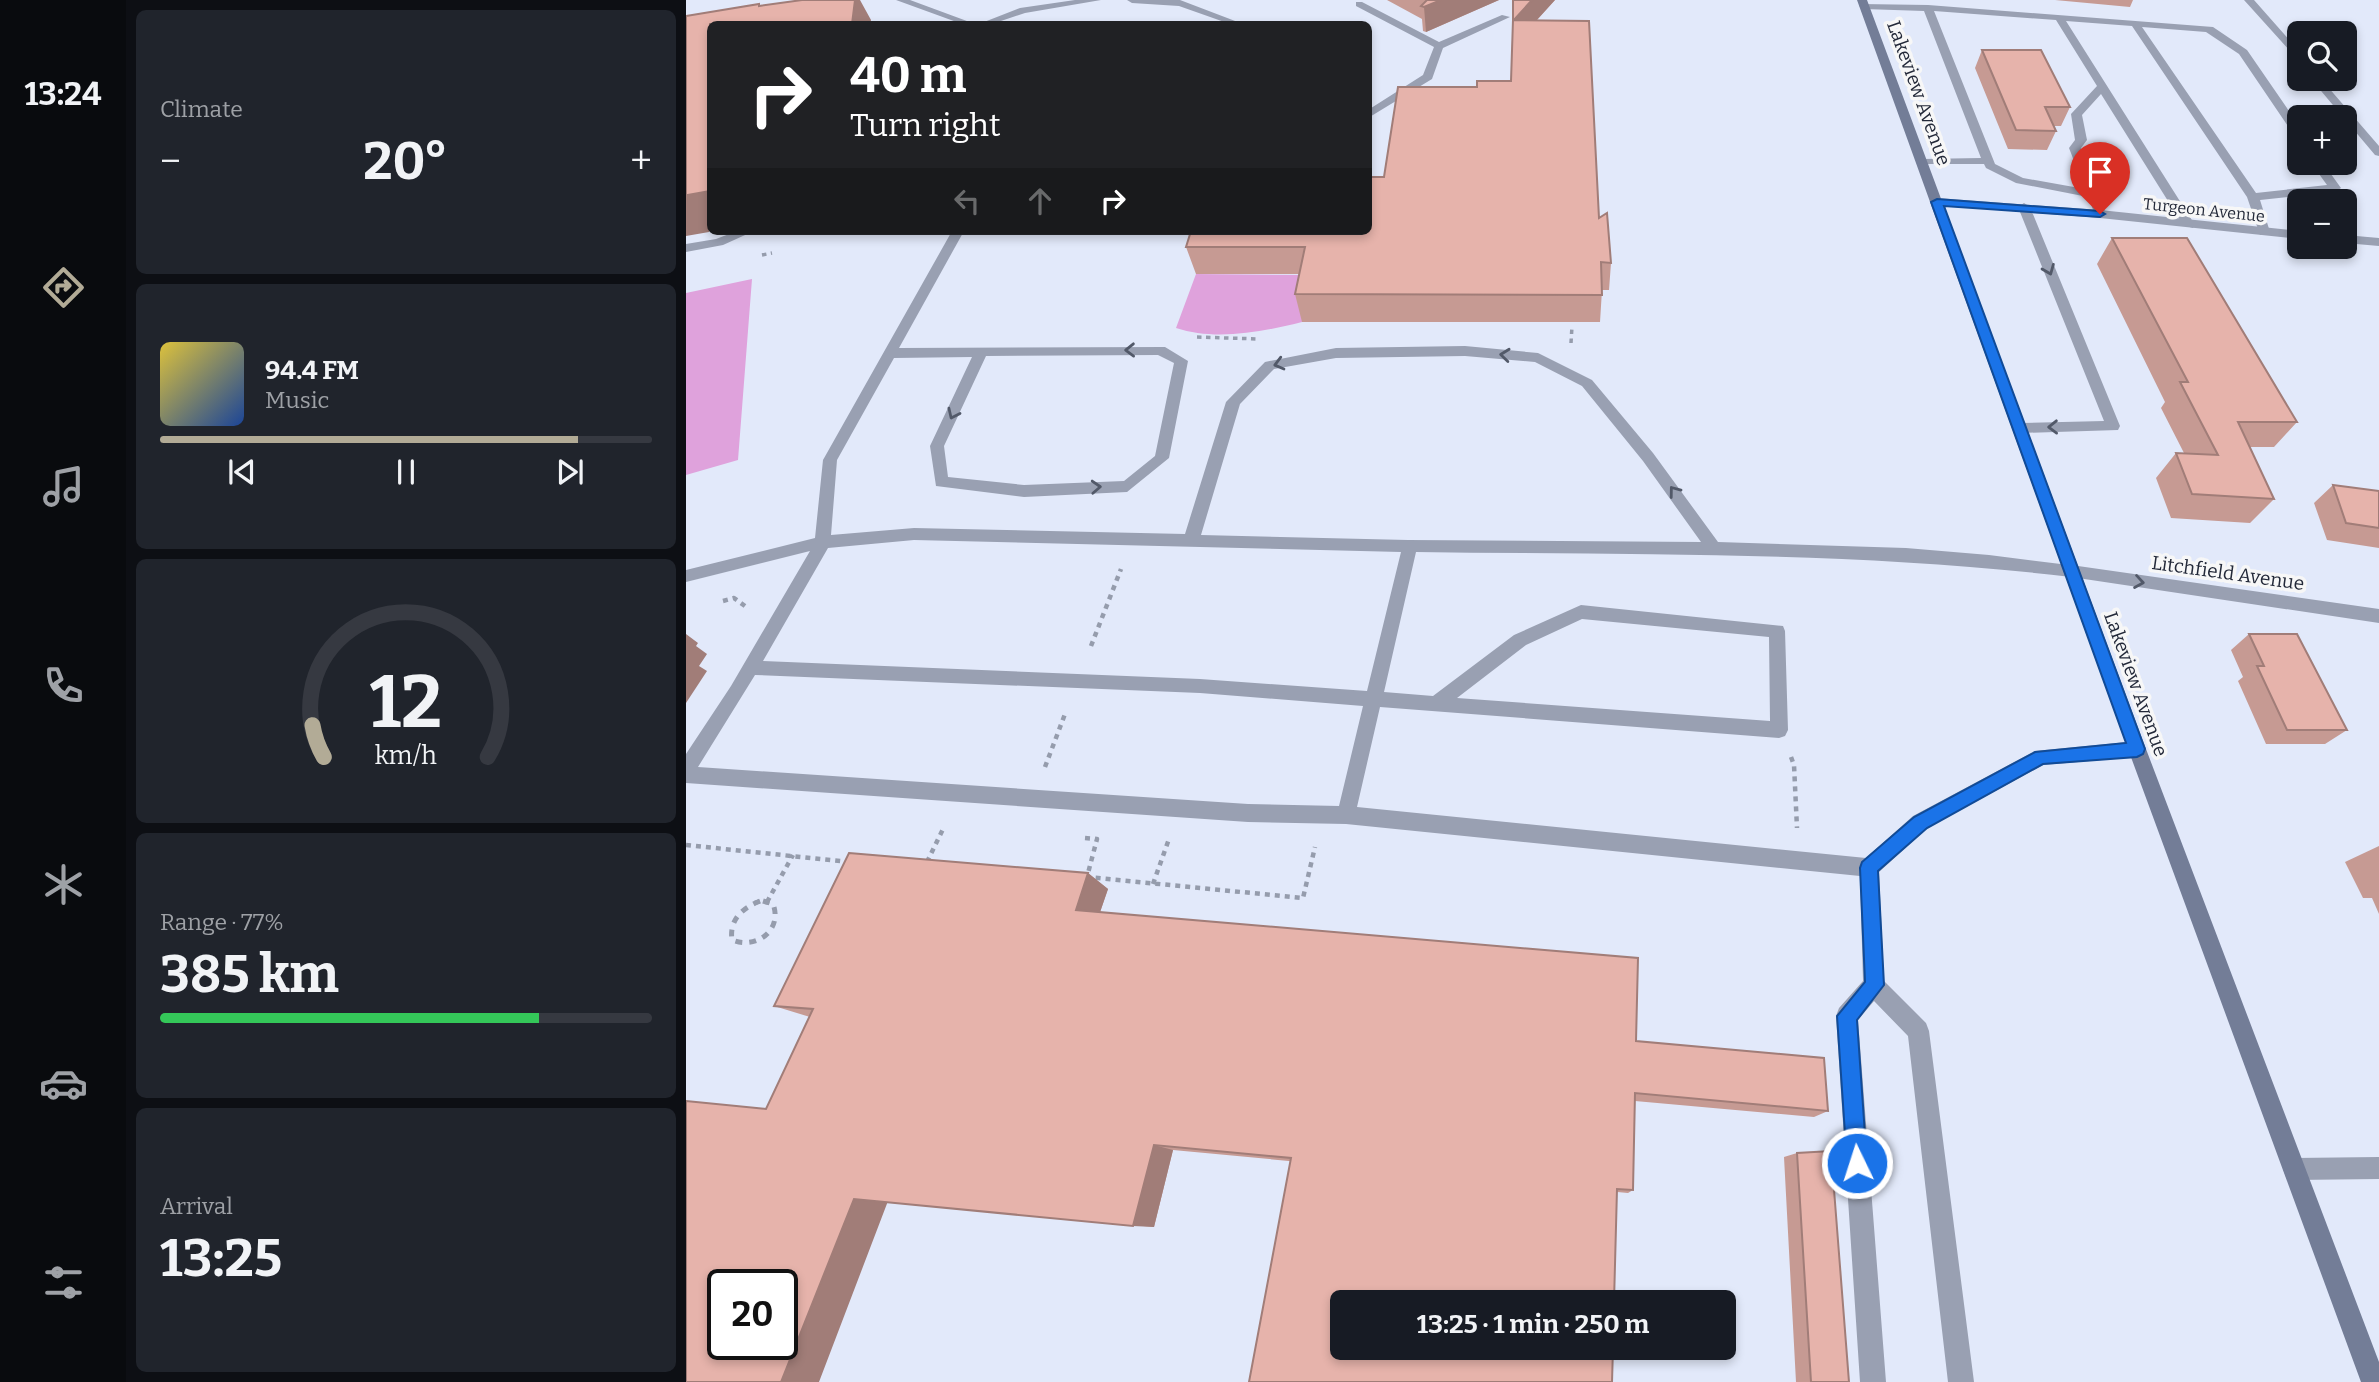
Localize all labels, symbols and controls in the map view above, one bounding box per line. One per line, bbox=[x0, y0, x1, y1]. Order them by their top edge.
street label: Lakeview Avenue bbox=[1882, 18, 1956, 168]
map controls bbox=[2287, 21, 2357, 259]
button: search bbox=[2287, 21, 2357, 91]
text: 40 m bbox=[850, 46, 967, 105]
icon: right bbox=[735, 49, 826, 140]
text: 13:24 bbox=[24, 75, 102, 113]
text: Climate bbox=[160, 95, 243, 123]
button: + bbox=[2287, 105, 2357, 175]
text: Turn right bbox=[850, 106, 1001, 144]
text: 20° bbox=[363, 130, 448, 193]
text: − bbox=[160, 138, 181, 184]
text: + bbox=[630, 138, 652, 184]
pin bbox=[2070, 142, 2130, 214]
icon: arrive bbox=[2081, 153, 2119, 191]
icon: left bbox=[948, 182, 986, 220]
icon: ahead bbox=[1021, 182, 1059, 220]
icon: right bbox=[1094, 182, 1132, 220]
button: − bbox=[2287, 189, 2357, 259]
street label: Turgeon Avenue bbox=[2142, 194, 2266, 226]
icon: directions bbox=[39, 263, 88, 312]
one-way arrow bbox=[2041, 264, 2055, 276]
one-way arrow bbox=[1124, 343, 1135, 358]
one-way arrow bbox=[1499, 347, 1510, 362]
text: 94.4 FM bbox=[265, 355, 359, 386]
one-way arrow bbox=[1273, 356, 1285, 371]
text: Music bbox=[265, 386, 329, 414]
one-way arrow bbox=[947, 407, 961, 419]
one-way arrow bbox=[2047, 419, 2058, 435]
icon: previous bbox=[223, 453, 261, 491]
icon: pause bbox=[387, 453, 425, 491]
icon: next bbox=[551, 453, 589, 491]
icon: music bbox=[39, 462, 88, 511]
one-way arrow bbox=[1091, 480, 1102, 495]
one-way arrow bbox=[1670, 486, 1682, 499]
street label: Litchfield Avenue bbox=[2150, 551, 2306, 595]
one-way arrow bbox=[2133, 574, 2145, 589]
street label: Lakeview Avenue bbox=[2099, 609, 2173, 759]
text: 12 bbox=[370, 659, 442, 746]
icon: phone bbox=[39, 661, 88, 710]
text: km/h bbox=[375, 741, 437, 771]
icon: climate bbox=[39, 860, 88, 909]
text: Range · 77% bbox=[160, 908, 284, 936]
text: 385 km bbox=[160, 943, 339, 1006]
icon: car bbox=[39, 1059, 88, 1108]
position arrow bbox=[1820, 1126, 1894, 1200]
text: Arrival bbox=[160, 1192, 233, 1220]
text: 13:25 bbox=[160, 1227, 282, 1290]
icon: filters bbox=[39, 1258, 88, 1307]
speed limit sign: 20 bbox=[707, 1269, 798, 1360]
text: 13:25 · 1 min · 250 m bbox=[1417, 1309, 1649, 1340]

